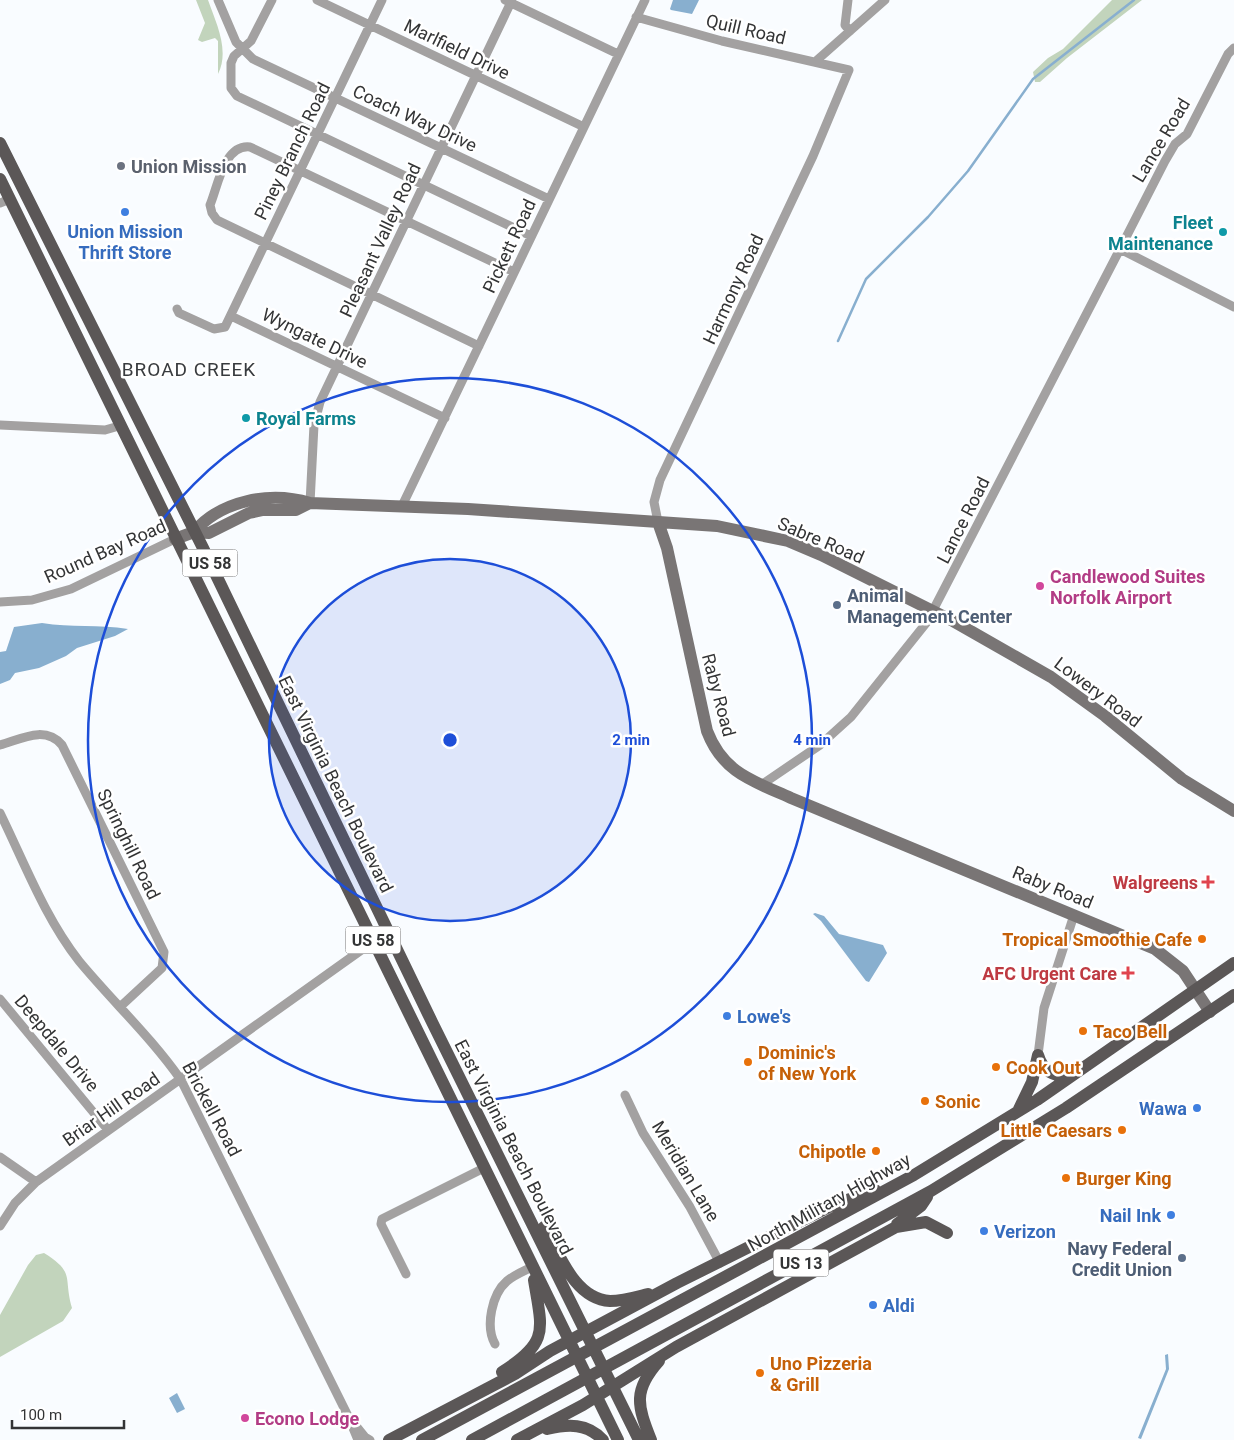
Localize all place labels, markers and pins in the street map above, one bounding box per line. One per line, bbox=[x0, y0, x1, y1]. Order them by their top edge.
place label: Union Mission bbox=[131, 156, 246, 177]
marker: Union Mission bbox=[115, 160, 127, 172]
marker: Union Mission Thrift Store bbox=[119, 206, 131, 218]
place label: Fleet Maintenance bbox=[1108, 212, 1213, 254]
place label: Union Mission Thrift Store bbox=[67, 221, 183, 263]
marker: Fleet Maintenance bbox=[1217, 226, 1229, 238]
place label: Royal Farms bbox=[256, 408, 356, 429]
marker: Royal Farms bbox=[240, 412, 252, 424]
place label: Candlewood Suites Norfolk Airport bbox=[1050, 566, 1205, 608]
marker: Candlewood Suites Norfolk Airport bbox=[1034, 580, 1046, 592]
place label: Animal Management Center bbox=[847, 585, 1012, 627]
marker: Animal Management Center bbox=[831, 599, 843, 611]
centre of rings bbox=[441, 731, 459, 749]
place label: Walgreens bbox=[1113, 872, 1198, 893]
marker: Walgreens bbox=[1202, 876, 1214, 888]
place label: Tropical Smoothie Cafe bbox=[1002, 929, 1192, 950]
marker: Tropical Smoothie Cafe bbox=[1196, 933, 1208, 945]
place label: AFC Urgent Care bbox=[982, 963, 1117, 984]
marker: AFC Urgent Care bbox=[1121, 966, 1135, 980]
place label: Lowe's bbox=[737, 1006, 791, 1027]
marker: Lowe's bbox=[721, 1010, 733, 1022]
place label: Taco Bell bbox=[1093, 1021, 1167, 1042]
marker: Taco Bell bbox=[1077, 1025, 1089, 1037]
place label: Dominic's of New York bbox=[758, 1042, 857, 1084]
marker: Dominic's of New York bbox=[742, 1056, 754, 1068]
place label: Cook Out bbox=[1006, 1057, 1081, 1078]
marker: Cook Out bbox=[990, 1061, 1002, 1073]
place label: Sonic bbox=[935, 1091, 980, 1112]
marker: Sonic bbox=[919, 1095, 931, 1107]
place label: Wawa bbox=[1139, 1098, 1187, 1119]
marker: Wawa bbox=[1191, 1102, 1203, 1114]
place label: Little Caesars bbox=[1001, 1120, 1112, 1141]
marker: Little Caesars bbox=[1116, 1124, 1128, 1136]
place label: Chipotle bbox=[799, 1141, 866, 1162]
marker: Chipotle bbox=[870, 1145, 882, 1157]
place label: Burger King bbox=[1076, 1168, 1172, 1189]
marker: Burger King bbox=[1060, 1172, 1072, 1184]
place label: Nail Ink bbox=[1100, 1205, 1161, 1226]
marker: Nail Ink bbox=[1165, 1209, 1177, 1221]
place label: Verizon bbox=[994, 1221, 1056, 1242]
marker: Verizon bbox=[978, 1225, 990, 1237]
place label: Navy Federal Credit Union bbox=[1067, 1238, 1172, 1280]
marker: Navy Federal Credit Union bbox=[1176, 1252, 1188, 1264]
place label: Aldi bbox=[883, 1295, 915, 1316]
marker: Aldi bbox=[867, 1299, 879, 1311]
place label: Uno Pizzeria & Grill bbox=[770, 1353, 872, 1395]
marker: Uno Pizzeria & Grill bbox=[754, 1367, 766, 1379]
place label: Econo Lodge bbox=[255, 1408, 360, 1429]
marker: Econo Lodge bbox=[239, 1412, 251, 1424]

